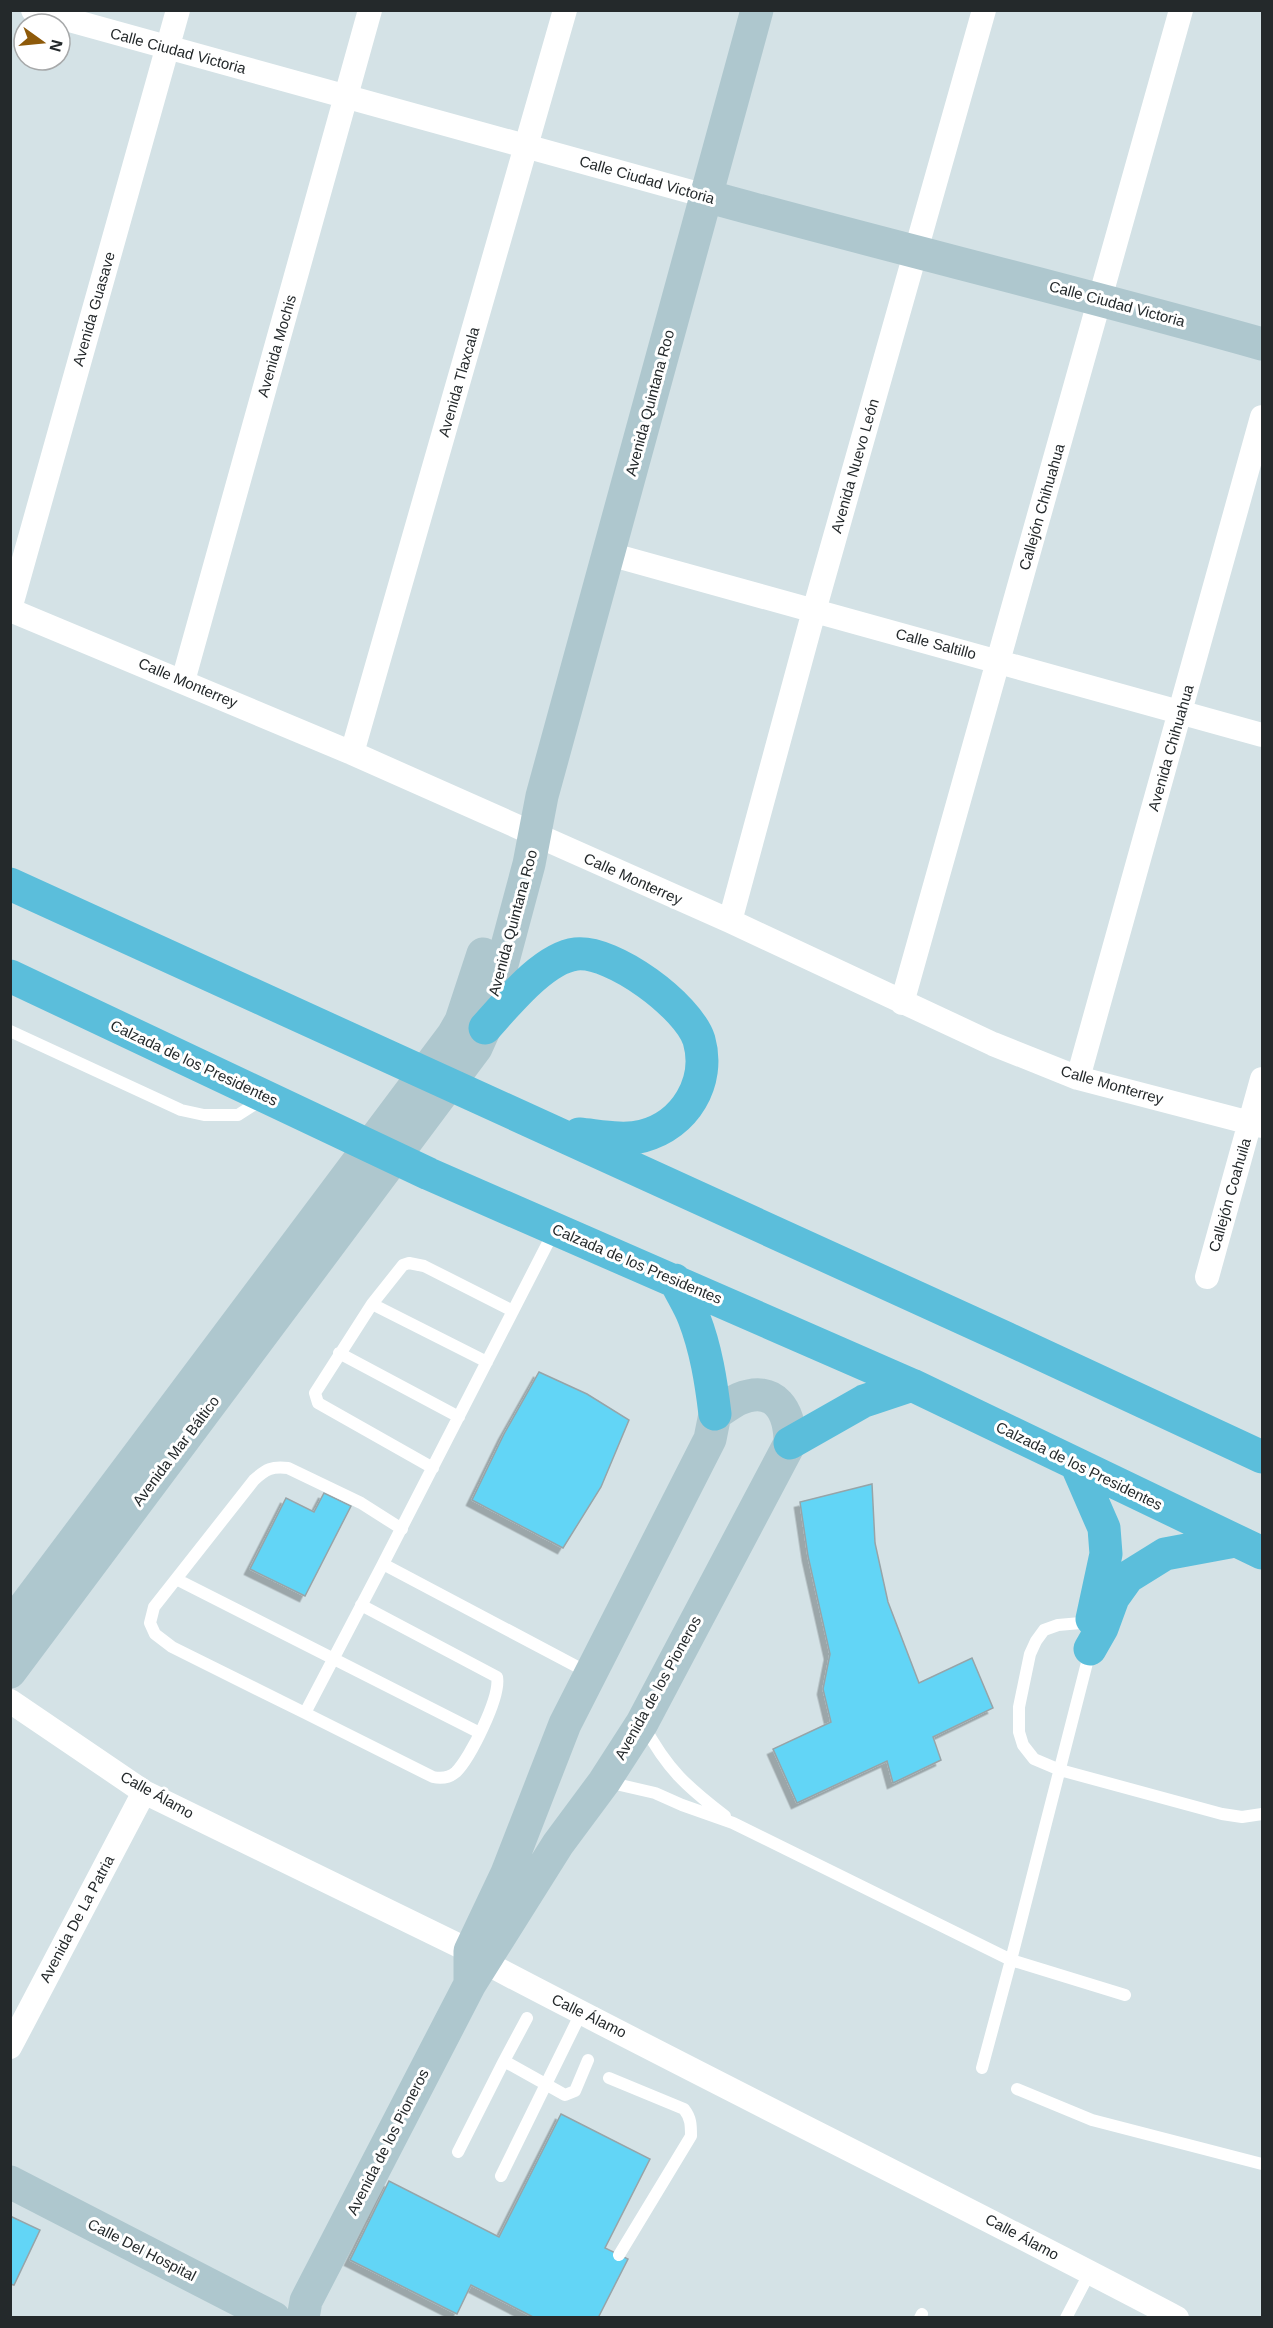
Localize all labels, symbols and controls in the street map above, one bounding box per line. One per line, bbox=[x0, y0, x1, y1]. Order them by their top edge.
north arrow bbox=[12, 12, 72, 72]
street label: Calle Ciudad Victoria bbox=[108, 24, 248, 77]
text: N bbox=[46, 38, 66, 54]
street label: Calle Ciudad Victoria bbox=[578, 152, 717, 207]
street label: Avenida Guasave bbox=[69, 250, 118, 368]
street label: Calle Ciudad Victoria bbox=[1047, 277, 1187, 330]
street label: Avenida Mochis bbox=[254, 293, 299, 399]
street label: Avenida Tlaxcala bbox=[435, 324, 483, 439]
street label: Avenida Quintana Roo bbox=[622, 328, 677, 478]
street label: Avenida Nuevo León bbox=[827, 397, 882, 535]
street label: Callejón Chihuahua bbox=[1015, 441, 1068, 572]
street label: Calle Saltillo bbox=[894, 625, 978, 662]
street label: Calle Monterrey bbox=[136, 654, 241, 711]
street label: Avenida Chihuahua bbox=[1144, 682, 1197, 813]
street label: Avenida Quintana Roo bbox=[485, 848, 540, 998]
street label: Calle Monterrey bbox=[581, 849, 685, 908]
street label: Calzada de los Presidentes bbox=[108, 1016, 281, 1109]
street label: Calle Monterrey bbox=[1059, 1062, 1166, 1107]
street label: Callejón Coahuila bbox=[1205, 1135, 1254, 1254]
street label: Calzada de los Presidentes bbox=[550, 1220, 725, 1307]
street label: Avenida Mar Báltico bbox=[129, 1392, 222, 1509]
street label: Calzada de los Presidentes bbox=[993, 1418, 1165, 1513]
street label: Avenida de los Pioneros bbox=[611, 1613, 704, 1763]
street label: Calle Álamo bbox=[118, 1768, 197, 1822]
street label: Avenida De La Patria bbox=[36, 1852, 118, 1985]
street label: Calle Álamo bbox=[549, 1990, 629, 2041]
street label: Avenida de los Pioneros bbox=[343, 2066, 432, 2218]
street label: Calle Álamo bbox=[983, 2210, 1062, 2263]
street label: Calle Del Hospital bbox=[85, 2215, 199, 2284]

